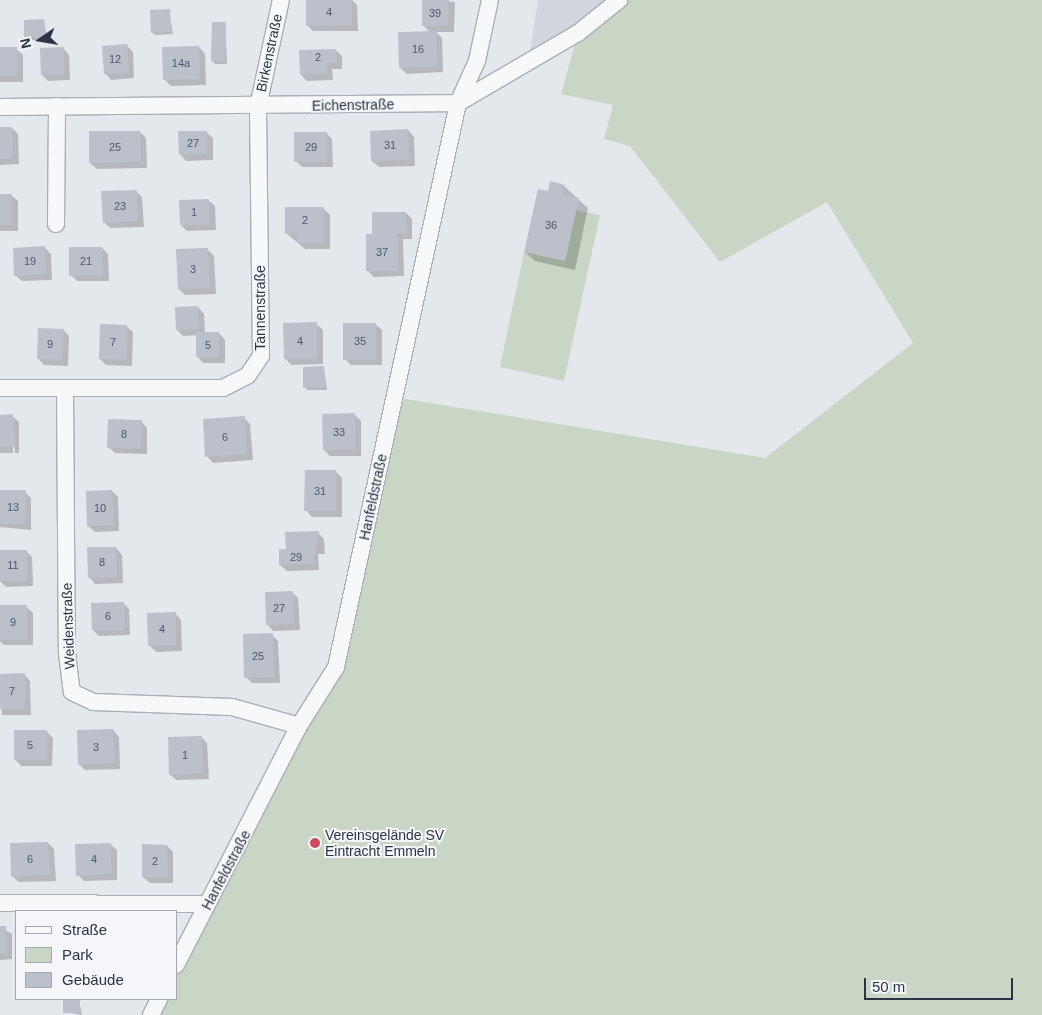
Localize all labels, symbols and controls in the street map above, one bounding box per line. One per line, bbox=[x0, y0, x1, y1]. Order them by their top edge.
house number: 4 bbox=[326, 5, 332, 19]
house number: 39 bbox=[429, 6, 441, 20]
street label: Birkenstraße bbox=[253, 12, 285, 94]
north arrow bbox=[15, 15, 65, 65]
text: N bbox=[16, 37, 34, 50]
house number: 16 bbox=[412, 42, 424, 56]
house number: 2 bbox=[315, 50, 321, 64]
house number: 12 bbox=[109, 52, 121, 66]
house number: 14a bbox=[172, 56, 190, 70]
street label: Eichenstraße bbox=[312, 96, 394, 114]
house number: 27 bbox=[187, 136, 199, 150]
house number: 31 bbox=[384, 138, 396, 152]
house number: 25 bbox=[109, 140, 121, 154]
house number: 29 bbox=[305, 140, 317, 154]
house number: 23 bbox=[114, 199, 126, 213]
house number: 1 bbox=[191, 205, 197, 219]
house number: 2 bbox=[302, 213, 308, 227]
house number: 36 bbox=[545, 218, 557, 232]
house number: 37 bbox=[376, 245, 388, 259]
house number: 19 bbox=[24, 254, 36, 268]
house number: 21 bbox=[80, 254, 92, 268]
house number: 3 bbox=[190, 262, 196, 276]
street label: Tannenstraße bbox=[252, 265, 268, 351]
house number: 4 bbox=[297, 334, 303, 348]
house number: 35 bbox=[354, 334, 366, 348]
house number: 7 bbox=[110, 335, 116, 349]
house number: 9 bbox=[47, 337, 53, 351]
house number: 5 bbox=[205, 338, 211, 352]
house number: 33 bbox=[333, 425, 345, 439]
house number: 8 bbox=[121, 427, 127, 441]
house number: 6 bbox=[222, 430, 228, 444]
street label: Hanfeldstraße bbox=[356, 452, 390, 542]
house number: 31 bbox=[314, 484, 326, 498]
house number: 13 bbox=[7, 500, 19, 514]
house number: 10 bbox=[94, 501, 106, 515]
house number: 29 bbox=[290, 550, 302, 564]
house number: 8 bbox=[99, 555, 105, 569]
house number: 11 bbox=[7, 558, 19, 572]
street label: Weidenstraße bbox=[58, 582, 78, 670]
house number: 27 bbox=[273, 601, 285, 615]
house number: 6 bbox=[105, 609, 111, 623]
house number: 9 bbox=[10, 615, 16, 629]
house number: 4 bbox=[159, 622, 165, 636]
house number: 25 bbox=[252, 649, 264, 663]
house number: 7 bbox=[9, 684, 15, 698]
house number: 5 bbox=[27, 738, 33, 752]
house number: 3 bbox=[93, 740, 99, 754]
house number: 1 bbox=[182, 748, 188, 762]
street label: Hanfeldstraße bbox=[198, 827, 254, 913]
place label: Vereinsgelände SV Eintracht Emmeln bbox=[325, 827, 444, 860]
marker: Vereinsgelände SV Eintracht Emmeln bbox=[309, 837, 321, 849]
house number: 6 bbox=[27, 852, 33, 866]
house number: 4 bbox=[91, 852, 97, 866]
house number: 2 bbox=[152, 854, 158, 868]
legend bbox=[15, 910, 178, 1000]
text: Straße bbox=[62, 921, 107, 938]
text: Park bbox=[62, 946, 93, 963]
scale bar bbox=[867, 968, 1016, 1000]
text: Gebäude bbox=[62, 971, 124, 988]
text: 50 m bbox=[872, 978, 905, 995]

